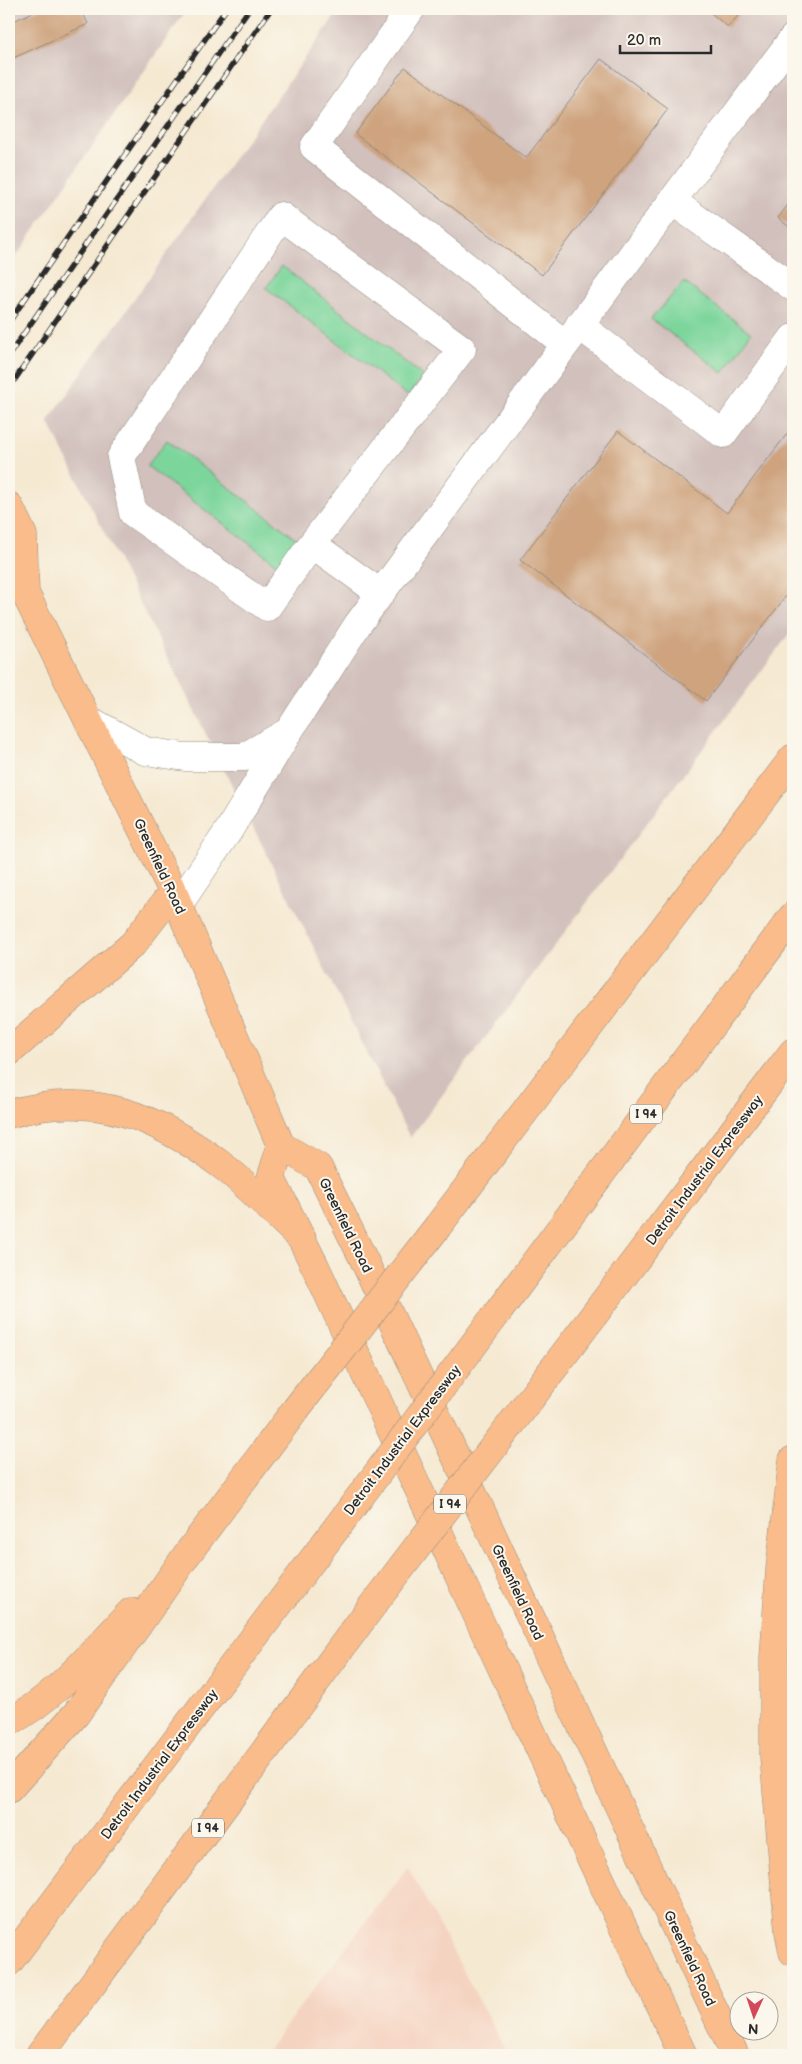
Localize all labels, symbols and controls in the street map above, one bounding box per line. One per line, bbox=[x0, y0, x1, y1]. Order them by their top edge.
scale bar bbox=[620, 22, 711, 54]
text: 20 m bbox=[627, 31, 661, 50]
street label: Greenfield Road bbox=[130, 816, 189, 917]
street label: Detroit Industrial Expressway bbox=[642, 1091, 767, 1249]
road number: I 94 bbox=[630, 1104, 662, 1124]
street label: Greenfield Road bbox=[315, 1175, 376, 1275]
street label: Detroit Industrial Expressway bbox=[340, 1361, 465, 1519]
road number: I 94 bbox=[434, 1495, 466, 1514]
street label: Greenfield Road bbox=[488, 1542, 547, 1643]
street label: Detroit Industrial Expressway bbox=[97, 1685, 222, 1843]
road number: I 94 bbox=[192, 1819, 224, 1838]
street label: Greenfield Road bbox=[660, 1908, 719, 2009]
north arrow bbox=[730, 1992, 780, 2042]
text: N bbox=[748, 2020, 759, 2037]

